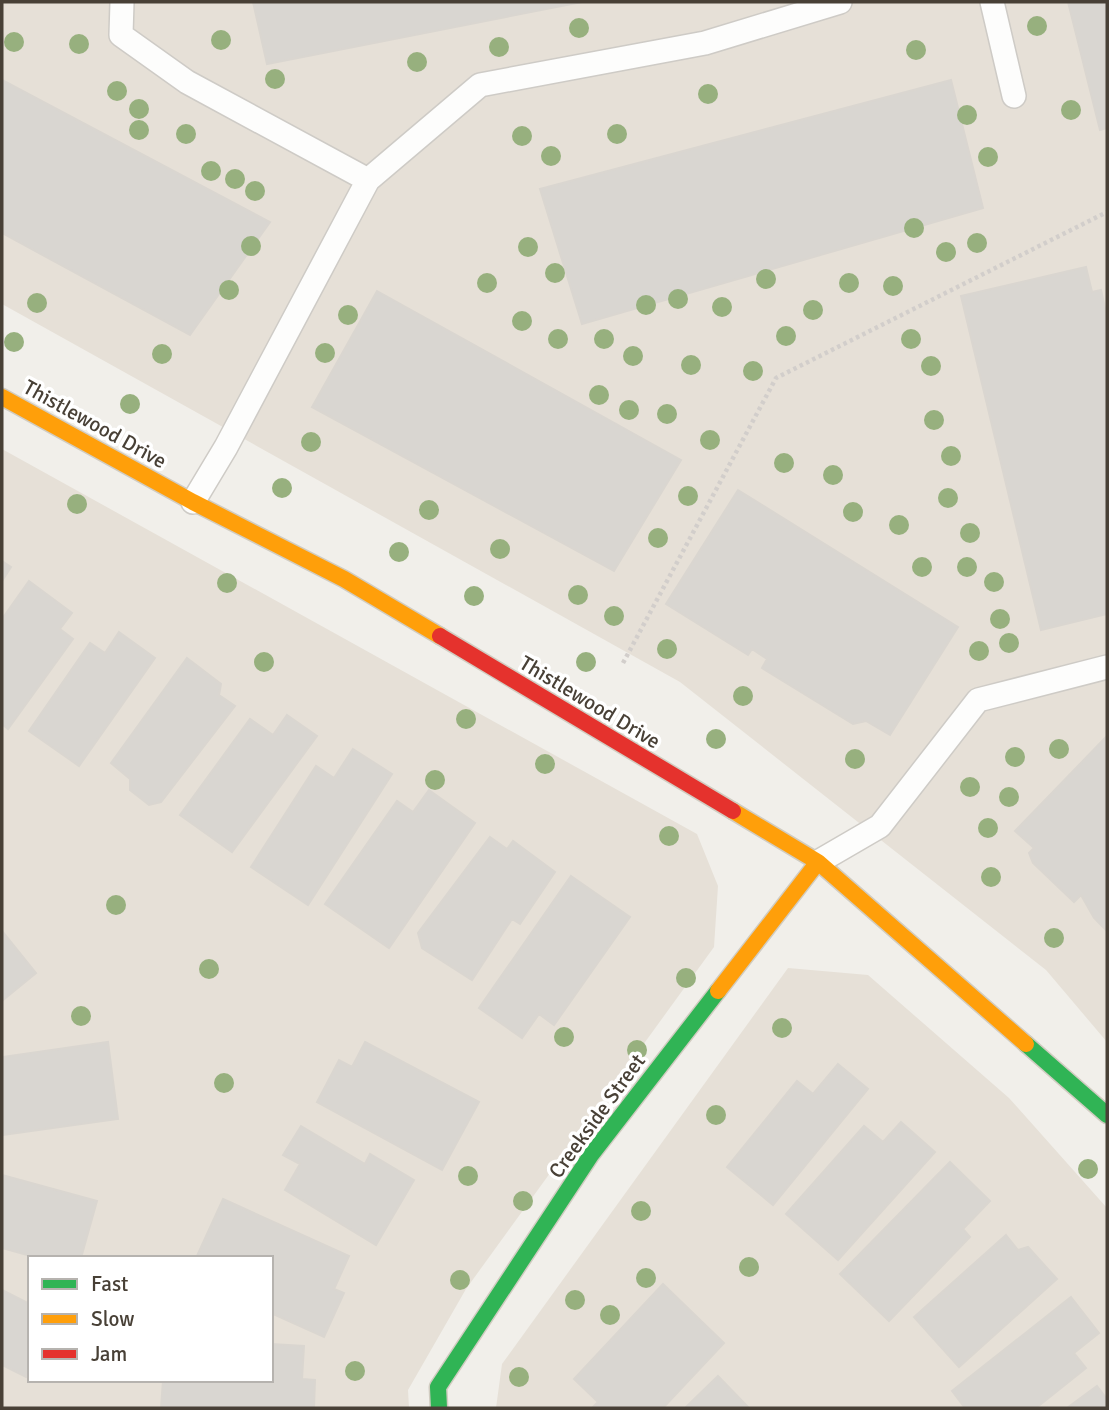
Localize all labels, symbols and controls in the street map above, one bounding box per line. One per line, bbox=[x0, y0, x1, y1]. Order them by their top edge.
street label: Thistlewood Drive bbox=[19, 374, 171, 474]
street label: Thistlewood Drive bbox=[515, 650, 665, 754]
street label: Creekside Street bbox=[543, 1049, 651, 1183]
legend bbox=[28, 1256, 273, 1382]
text: Fast bbox=[91, 1271, 128, 1297]
text: Slow bbox=[91, 1306, 135, 1332]
text: Jam bbox=[91, 1341, 127, 1367]

